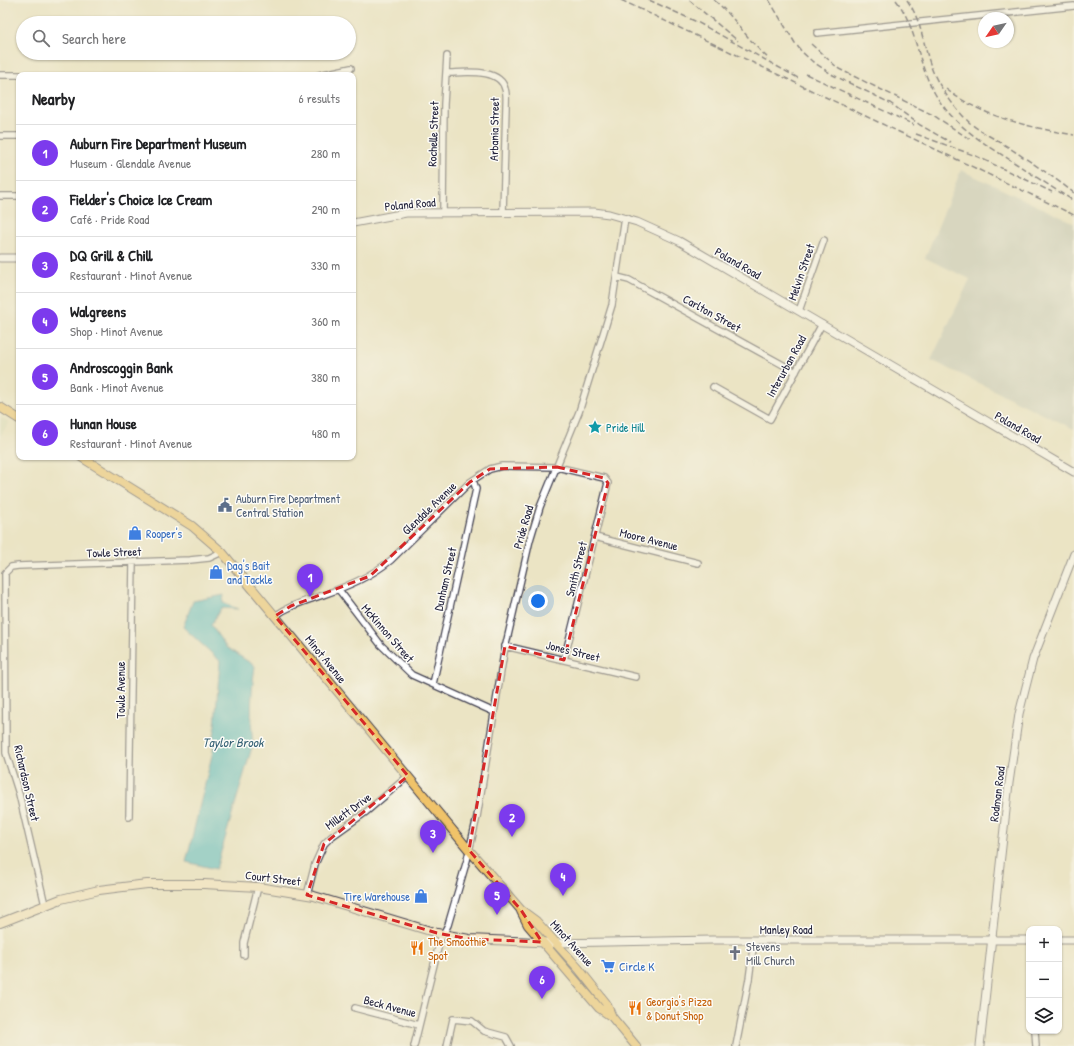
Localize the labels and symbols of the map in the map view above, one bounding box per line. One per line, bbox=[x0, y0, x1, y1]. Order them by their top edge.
north arrow bbox=[978, 12, 1014, 48]
street label: Arbania Street bbox=[485, 96, 503, 161]
street label: Rochelle Street bbox=[423, 100, 443, 167]
street label: Poland Road bbox=[384, 193, 436, 215]
street label: Melvin Street bbox=[783, 241, 819, 303]
street label: Poland Road bbox=[712, 243, 765, 283]
street label: Carlton Street bbox=[680, 290, 745, 336]
street label: Interurban Road bbox=[762, 332, 810, 400]
street label: Poland Road bbox=[992, 407, 1045, 447]
place icon: Pride Hill bbox=[587, 419, 603, 435]
place label: Pride Hill bbox=[606, 419, 646, 436]
street label: Glendale Avenue bbox=[398, 478, 460, 538]
place label: Auburn Fire Department Central Station bbox=[236, 490, 341, 521]
public building icon: Auburn Fire Department Central Station bbox=[217, 497, 233, 513]
street label: Pride Road bbox=[509, 503, 537, 551]
street label: Moore Avenue bbox=[618, 524, 680, 554]
shop icon: Rooper's bbox=[127, 525, 143, 541]
place label: Rooper's bbox=[146, 525, 183, 542]
street label: Smith Street bbox=[561, 539, 591, 598]
street label: Towle Street bbox=[86, 543, 142, 561]
street label: Dunham Street bbox=[429, 545, 461, 612]
place label: Dag's Bait and Tackle bbox=[227, 557, 273, 588]
shop icon: Dag's Bait and Tackle bbox=[208, 564, 224, 580]
pin: 1 bbox=[297, 564, 323, 597]
your location bbox=[528, 591, 548, 611]
street label: McKinnon Street bbox=[358, 600, 419, 667]
street label: Minot Avenue bbox=[301, 631, 351, 687]
street label: Jones Street bbox=[544, 636, 602, 666]
street label: Towle Avenue bbox=[112, 661, 129, 719]
water label: Taylor Brook bbox=[203, 733, 265, 751]
street label: Richardson Street bbox=[10, 743, 44, 823]
street label: Rodman Road bbox=[985, 765, 1009, 823]
street label: Millett Drive bbox=[321, 788, 375, 834]
pin: 2 bbox=[499, 804, 525, 837]
pin: 3 bbox=[420, 820, 446, 853]
pin: 4 bbox=[550, 863, 576, 896]
street label: Court Street bbox=[244, 866, 303, 890]
pin: 5 bbox=[484, 882, 510, 915]
place label: Tire Warehouse bbox=[344, 888, 410, 905]
shop icon: Tire Warehouse bbox=[413, 888, 429, 904]
street label: Minot Avenue bbox=[546, 916, 598, 970]
street label: Manley Road bbox=[760, 921, 813, 938]
place label: The Smoothie Spot bbox=[428, 933, 486, 964]
place label: Stevens Mill Church bbox=[746, 938, 795, 969]
restaurant icon: The Smoothie Spot bbox=[409, 940, 425, 956]
church icon: Stevens Mill Church bbox=[727, 945, 743, 961]
supermarket icon: Circle K bbox=[600, 958, 616, 974]
place label: Circle K bbox=[619, 958, 655, 975]
pin: 6 bbox=[529, 966, 555, 999]
street label: Beck Avenue bbox=[362, 991, 418, 1021]
place label: Georgio's Pizza & Donut Shop bbox=[646, 993, 712, 1024]
restaurant icon: Georgio's Pizza & Donut Shop bbox=[627, 1000, 643, 1016]

